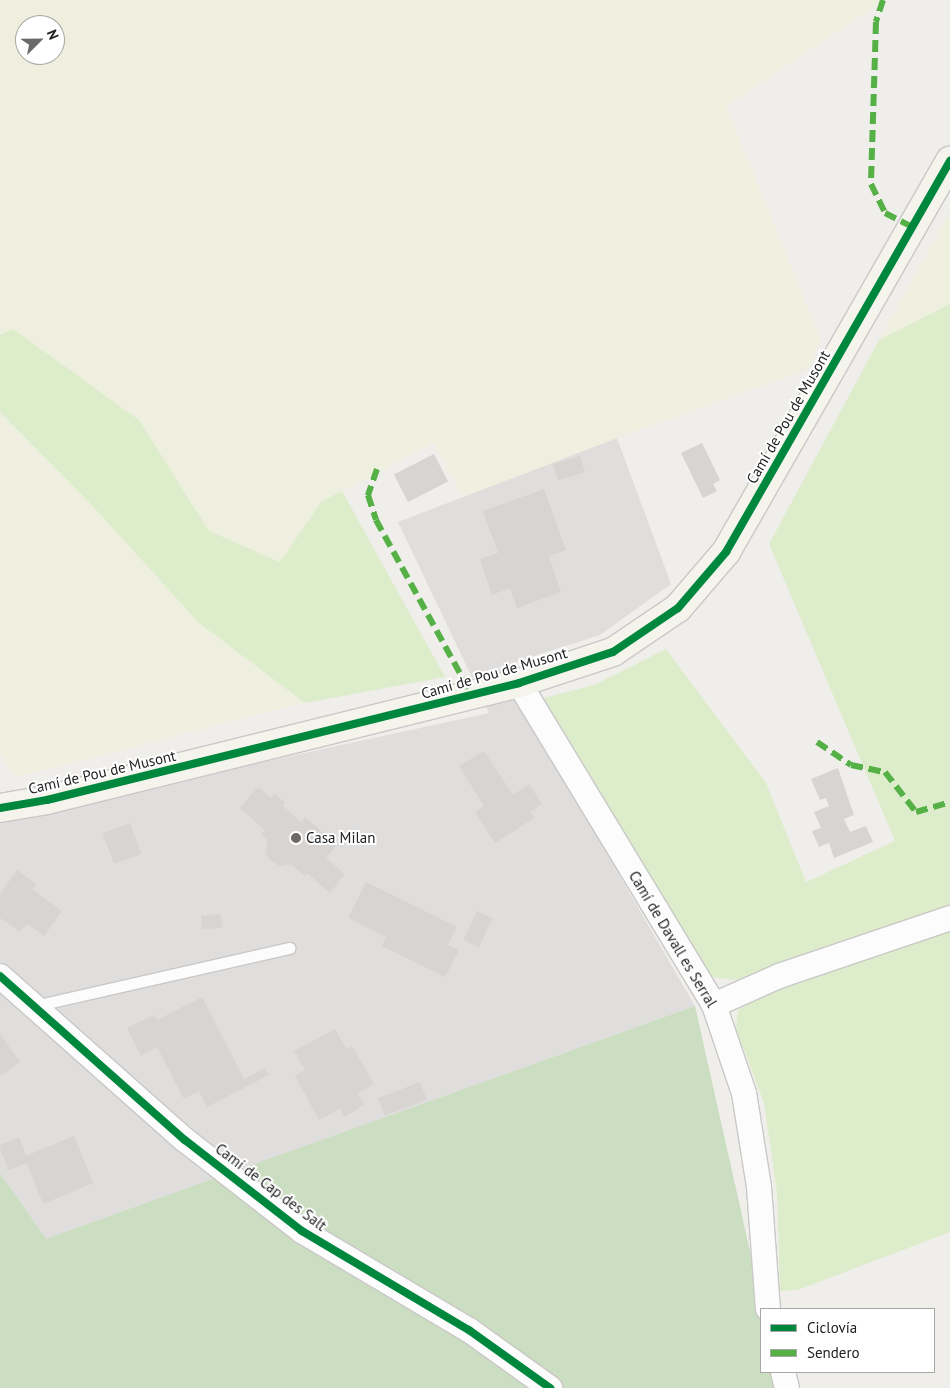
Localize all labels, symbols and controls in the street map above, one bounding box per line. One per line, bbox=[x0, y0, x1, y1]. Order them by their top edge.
north arrow bbox=[15, 15, 65, 65]
text: N bbox=[43, 27, 63, 42]
street label: Camí de Pou de Musont bbox=[742, 347, 834, 487]
street label: Camí de Pou de Musont bbox=[419, 644, 569, 702]
street label: Camí de Pou de Musont bbox=[26, 746, 178, 798]
place label: Casa Milan bbox=[306, 829, 375, 847]
marker: Casa Milan bbox=[290, 832, 302, 844]
street label: Camí de Davall es Serral bbox=[625, 868, 721, 1010]
street label: Camí de Cap des Salt bbox=[212, 1139, 330, 1235]
legend bbox=[760, 1308, 935, 1373]
text: Ciclovía bbox=[807, 1318, 857, 1337]
text: Sendero bbox=[807, 1343, 860, 1362]

